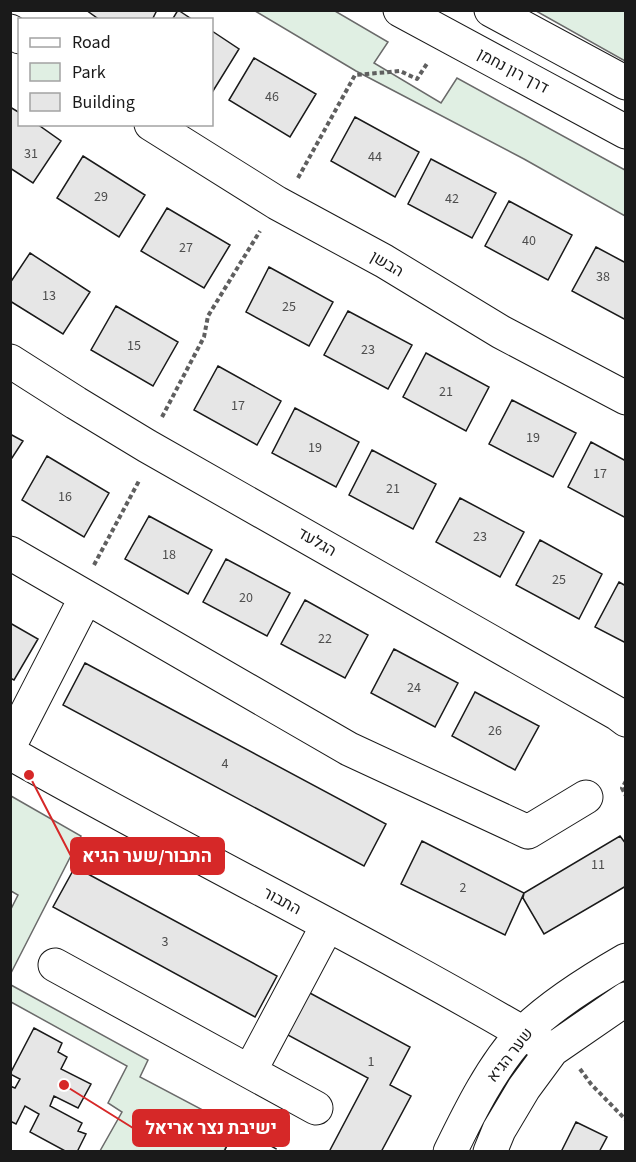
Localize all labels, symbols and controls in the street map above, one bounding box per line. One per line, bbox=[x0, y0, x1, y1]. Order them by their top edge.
legend bbox=[18, 18, 213, 126]
text: Road bbox=[72, 30, 111, 55]
street label: דרך רון נחמן bbox=[473, 43, 553, 99]
text: Park bbox=[72, 60, 106, 85]
house number: 46 bbox=[265, 87, 279, 107]
text: Building bbox=[72, 90, 135, 115]
house number: 31 bbox=[24, 144, 38, 164]
house number: 44 bbox=[368, 147, 382, 167]
house number: 29 bbox=[94, 187, 108, 207]
house number: 42 bbox=[445, 189, 459, 209]
house number: 40 bbox=[522, 231, 536, 251]
house number: 27 bbox=[179, 238, 193, 258]
street label: הבשן bbox=[366, 246, 408, 282]
house number: 38 bbox=[596, 267, 610, 287]
house number: 13 bbox=[42, 286, 56, 306]
house number: 25 bbox=[282, 297, 296, 317]
house number: 15 bbox=[127, 336, 141, 356]
house number: 23 bbox=[361, 340, 375, 360]
house number: 21 bbox=[439, 382, 453, 402]
house number: 17 bbox=[231, 396, 245, 416]
house number: 19 bbox=[526, 428, 540, 448]
house number: 19 bbox=[308, 438, 322, 458]
house number: 17 bbox=[593, 464, 607, 484]
house number: 21 bbox=[386, 479, 400, 499]
house number: 16 bbox=[58, 487, 72, 507]
street label: הגלעד bbox=[294, 522, 340, 562]
house number: 23 bbox=[473, 527, 487, 547]
house number: 18 bbox=[162, 545, 176, 565]
house number: 25 bbox=[552, 570, 566, 590]
house number: 20 bbox=[239, 588, 253, 608]
house number: 22 bbox=[318, 629, 332, 649]
house number: 24 bbox=[407, 678, 421, 698]
house number: 26 bbox=[488, 721, 502, 741]
house number: 4 bbox=[222, 754, 229, 774]
callout: התבור/שער הגיא bbox=[71, 838, 224, 874]
text: התבור/שער הגיא bbox=[82, 844, 212, 869]
house number: 11 bbox=[591, 855, 605, 875]
house number: 2 bbox=[460, 878, 467, 898]
street label: התבור bbox=[259, 882, 305, 920]
house number: 3 bbox=[162, 932, 169, 952]
street label: שער הגיא bbox=[482, 1023, 538, 1087]
house number: 1 bbox=[368, 1052, 375, 1072]
callout: ישיבת נצר אריאל bbox=[133, 1110, 289, 1146]
text: ישיבת נצר אריאל bbox=[145, 1116, 277, 1141]

